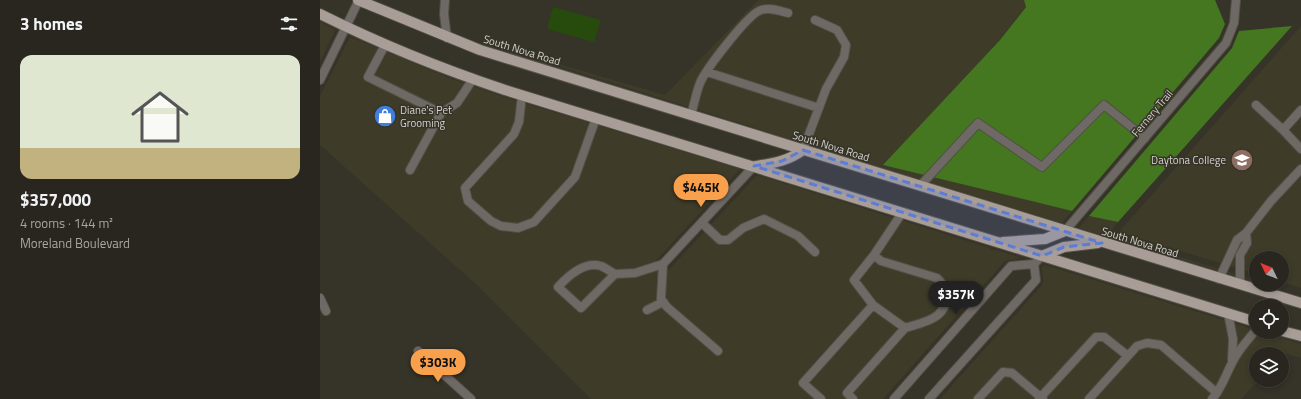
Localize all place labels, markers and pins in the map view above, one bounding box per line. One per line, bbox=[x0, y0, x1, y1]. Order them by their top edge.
place label: Diane's Pet Grooming bbox=[400, 102, 452, 131]
shop icon: Diane's Pet Grooming bbox=[372, 103, 398, 129]
school or university icon: Daytona College bbox=[1229, 147, 1255, 173]
place label: Daytona College bbox=[1151, 152, 1226, 168]
pin: $445K bbox=[673, 174, 729, 208]
pin: $357K bbox=[928, 281, 984, 315]
pin: $303K bbox=[410, 349, 466, 383]

